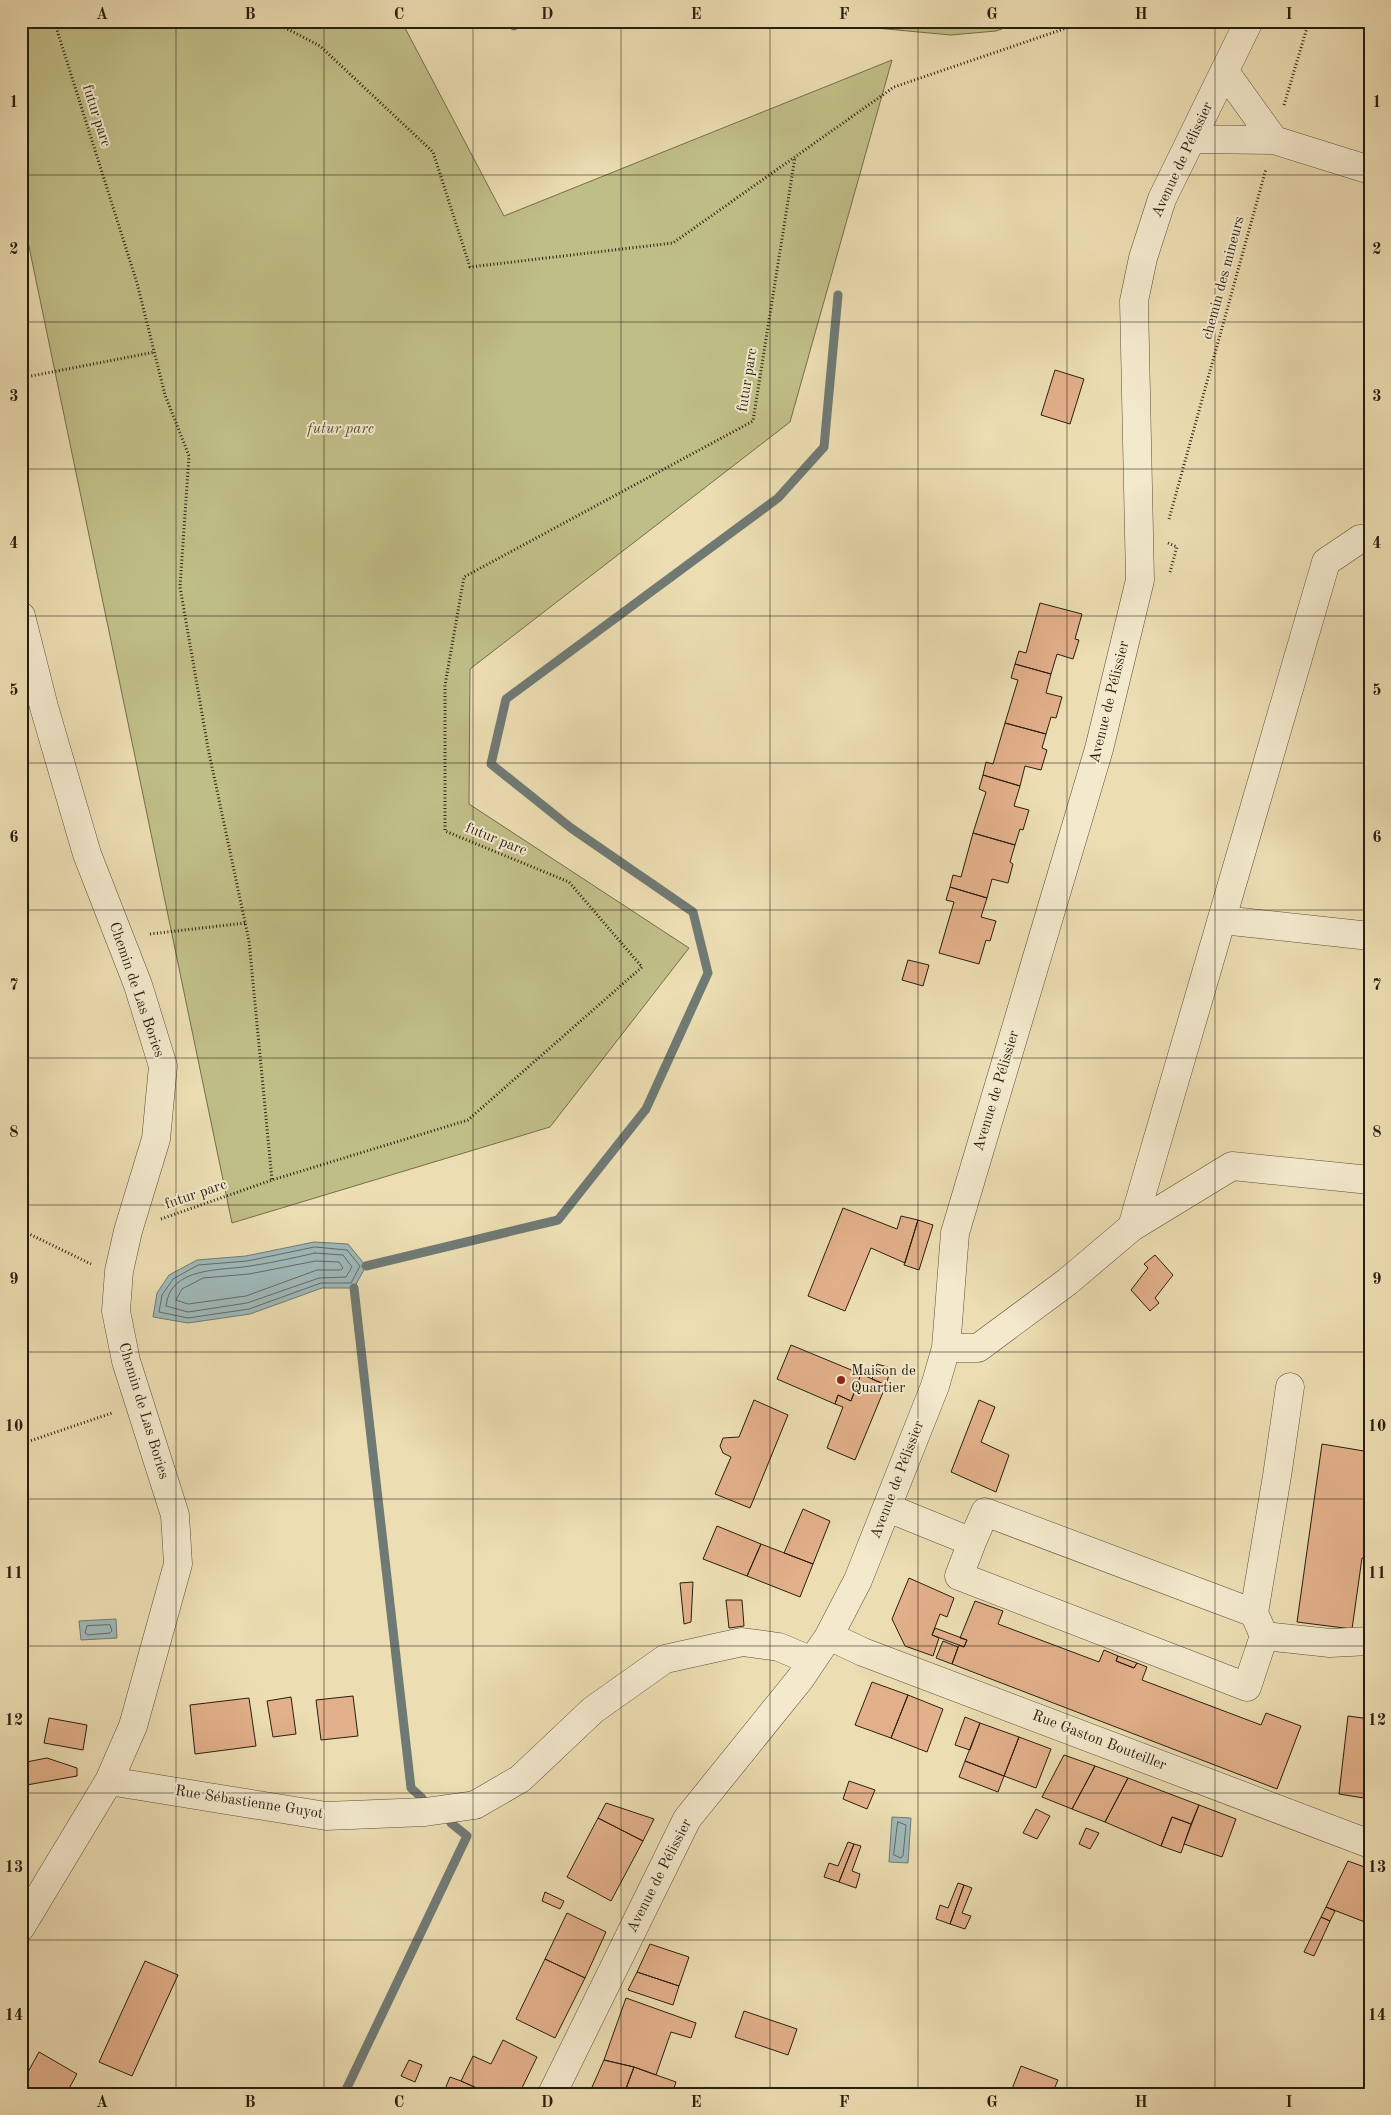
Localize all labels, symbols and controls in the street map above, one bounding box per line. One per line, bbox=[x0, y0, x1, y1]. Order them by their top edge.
text: A bbox=[96, 7, 108, 23]
text: B bbox=[244, 7, 256, 23]
text: C bbox=[394, 7, 404, 23]
text: D bbox=[541, 7, 553, 23]
text: E bbox=[690, 7, 702, 23]
text: F bbox=[839, 7, 850, 23]
text: G bbox=[986, 7, 998, 23]
text: H bbox=[1134, 7, 1148, 23]
text: I bbox=[1285, 7, 1293, 23]
street label: futur parc bbox=[79, 83, 113, 149]
text: 1 bbox=[9, 95, 19, 111]
text: 1 bbox=[1372, 95, 1382, 111]
street label: Avenue de Pélissier bbox=[1150, 100, 1216, 220]
street label: chemin des mineurs bbox=[1200, 215, 1248, 341]
text: 2 bbox=[9, 242, 19, 258]
text: 2 bbox=[1372, 242, 1382, 258]
street label: futur parc bbox=[736, 347, 761, 413]
text: 3 bbox=[9, 389, 19, 405]
text: 3 bbox=[1372, 389, 1382, 405]
park label: futur parc bbox=[307, 422, 374, 437]
text: 4 bbox=[9, 536, 19, 552]
text: 4 bbox=[1372, 536, 1382, 552]
street label: Avenue de Pélissier bbox=[1088, 639, 1132, 765]
text: 5 bbox=[9, 683, 19, 699]
text: 5 bbox=[1372, 683, 1382, 699]
street label: futur parc bbox=[463, 821, 529, 859]
text: 6 bbox=[9, 830, 19, 846]
text: 6 bbox=[1372, 830, 1382, 846]
street label: Chemin de Las Bories bbox=[106, 920, 166, 1060]
text: 7 bbox=[9, 978, 19, 994]
text: 7 bbox=[1372, 978, 1382, 994]
street label: Avenue de Pélissier bbox=[972, 1029, 1022, 1153]
text: 8 bbox=[9, 1125, 19, 1141]
text: 8 bbox=[1372, 1125, 1382, 1141]
street label: futur parc bbox=[163, 1177, 229, 1213]
text: 9 bbox=[9, 1272, 19, 1288]
text: 9 bbox=[1372, 1272, 1382, 1288]
street label: Chemin de Las Bories bbox=[115, 1341, 171, 1481]
place label: Maison de Quartier bbox=[851, 1364, 916, 1396]
marker: Maison de Quartier bbox=[835, 1374, 847, 1386]
text: 10 bbox=[5, 1419, 23, 1435]
street label: Avenue de Pélissier bbox=[869, 1419, 927, 1541]
text: 10 bbox=[1368, 1419, 1386, 1435]
text: 11 bbox=[5, 1566, 23, 1582]
text: 11 bbox=[1368, 1566, 1386, 1582]
street label: Rue Gaston Bouteiller bbox=[1030, 1708, 1168, 1774]
text: 12 bbox=[5, 1713, 23, 1729]
text: 12 bbox=[1368, 1713, 1386, 1729]
street label: Rue Sébastienne Guyot bbox=[174, 1784, 324, 1822]
street label: Avenue de Pélissier bbox=[625, 1817, 695, 1935]
text: 13 bbox=[5, 1860, 23, 1876]
text: 13 bbox=[1368, 1860, 1386, 1876]
text: 14 bbox=[5, 2008, 23, 2024]
text: 14 bbox=[1368, 2008, 1386, 2024]
text: A bbox=[96, 2095, 108, 2111]
text: B bbox=[244, 2095, 256, 2111]
text: C bbox=[394, 2095, 404, 2111]
text: D bbox=[541, 2095, 553, 2111]
text: E bbox=[690, 2095, 702, 2111]
text: F bbox=[839, 2095, 850, 2111]
text: G bbox=[986, 2095, 998, 2111]
text: H bbox=[1134, 2095, 1148, 2111]
text: I bbox=[1285, 2095, 1293, 2111]

